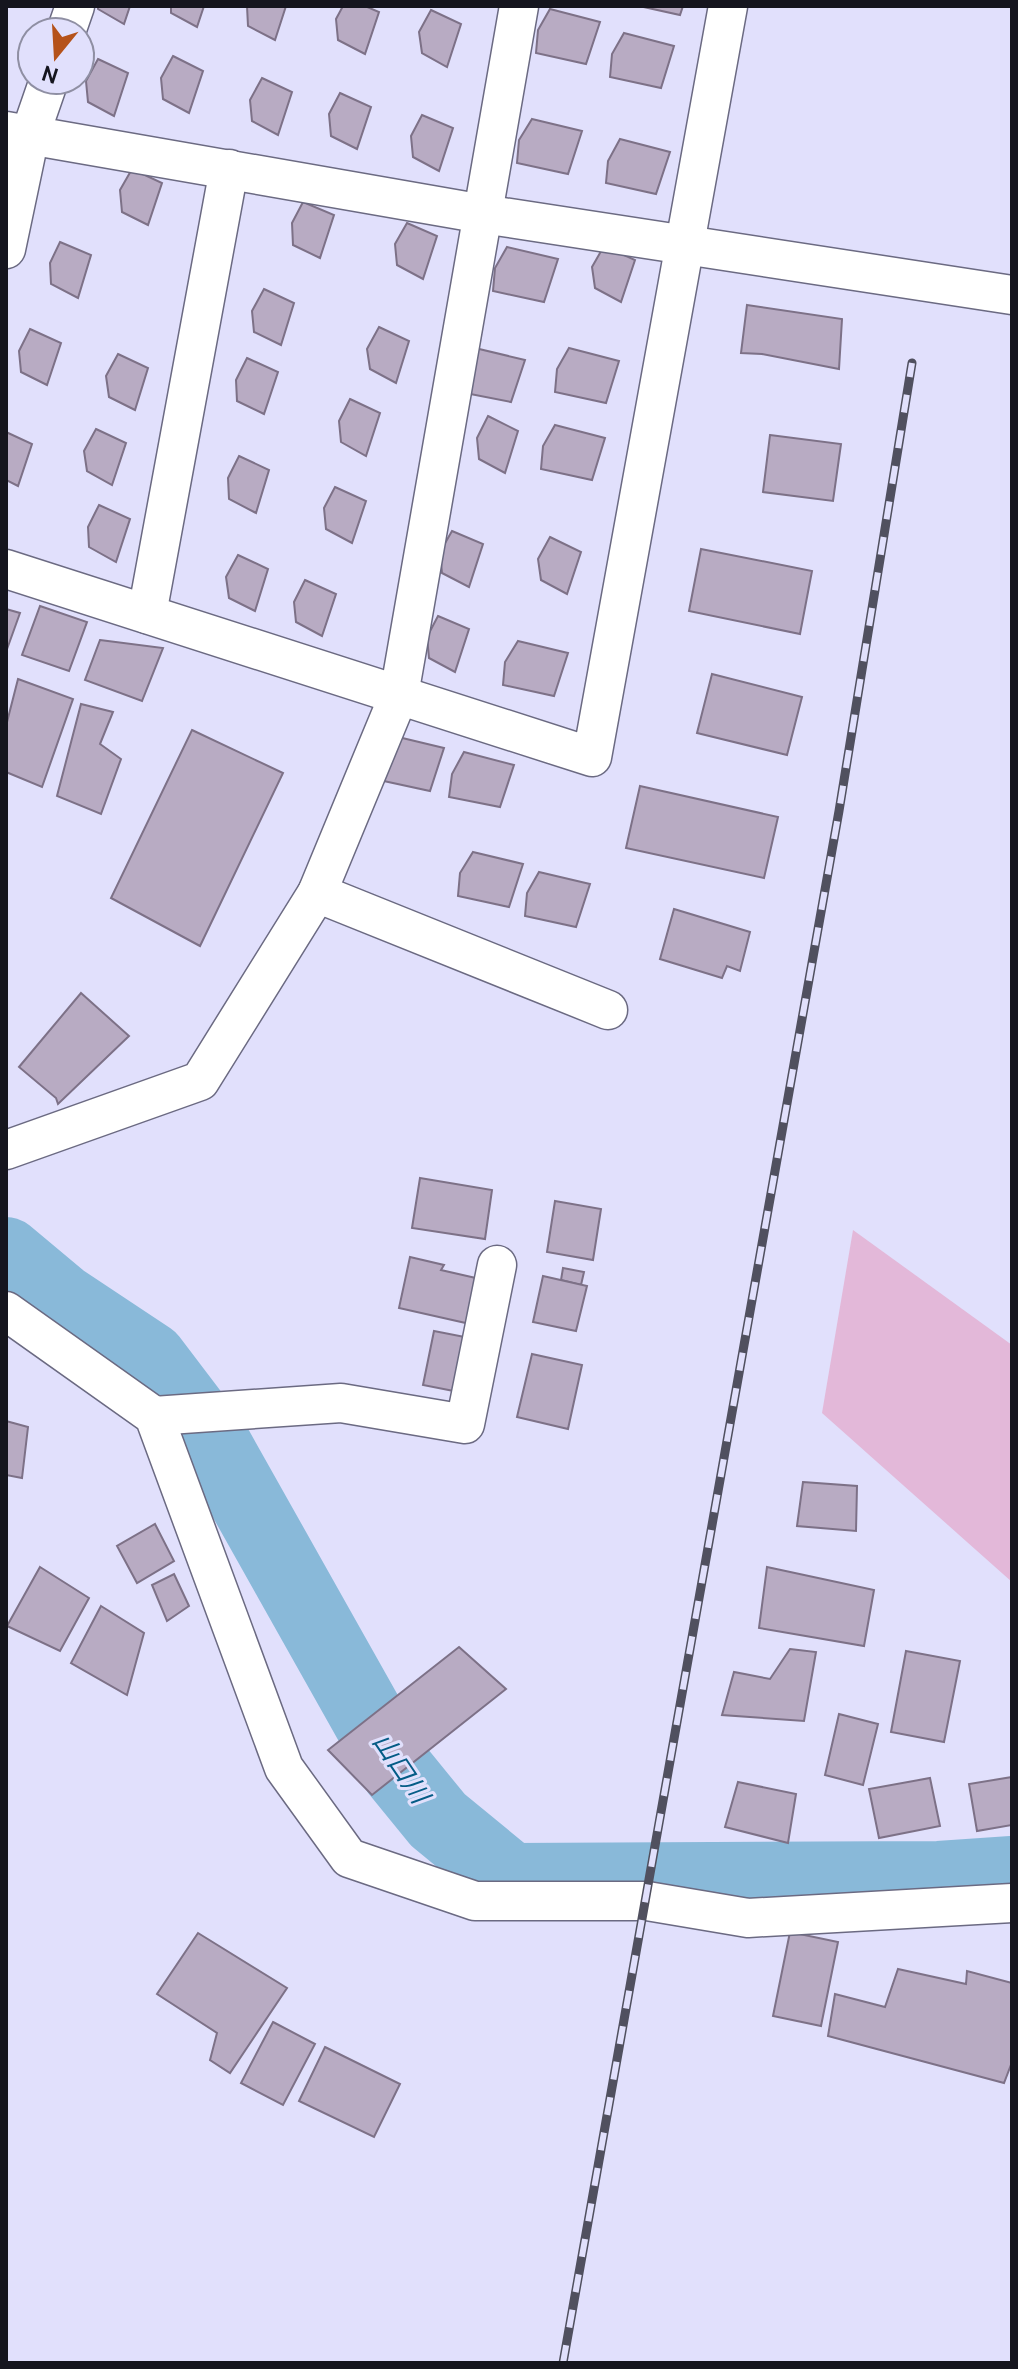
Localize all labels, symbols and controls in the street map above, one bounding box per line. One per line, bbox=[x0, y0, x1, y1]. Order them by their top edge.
north arrow bbox=[16, 16, 96, 96]
text: N bbox=[38, 59, 62, 90]
water label: 山口川 bbox=[366, 1727, 438, 1812]

